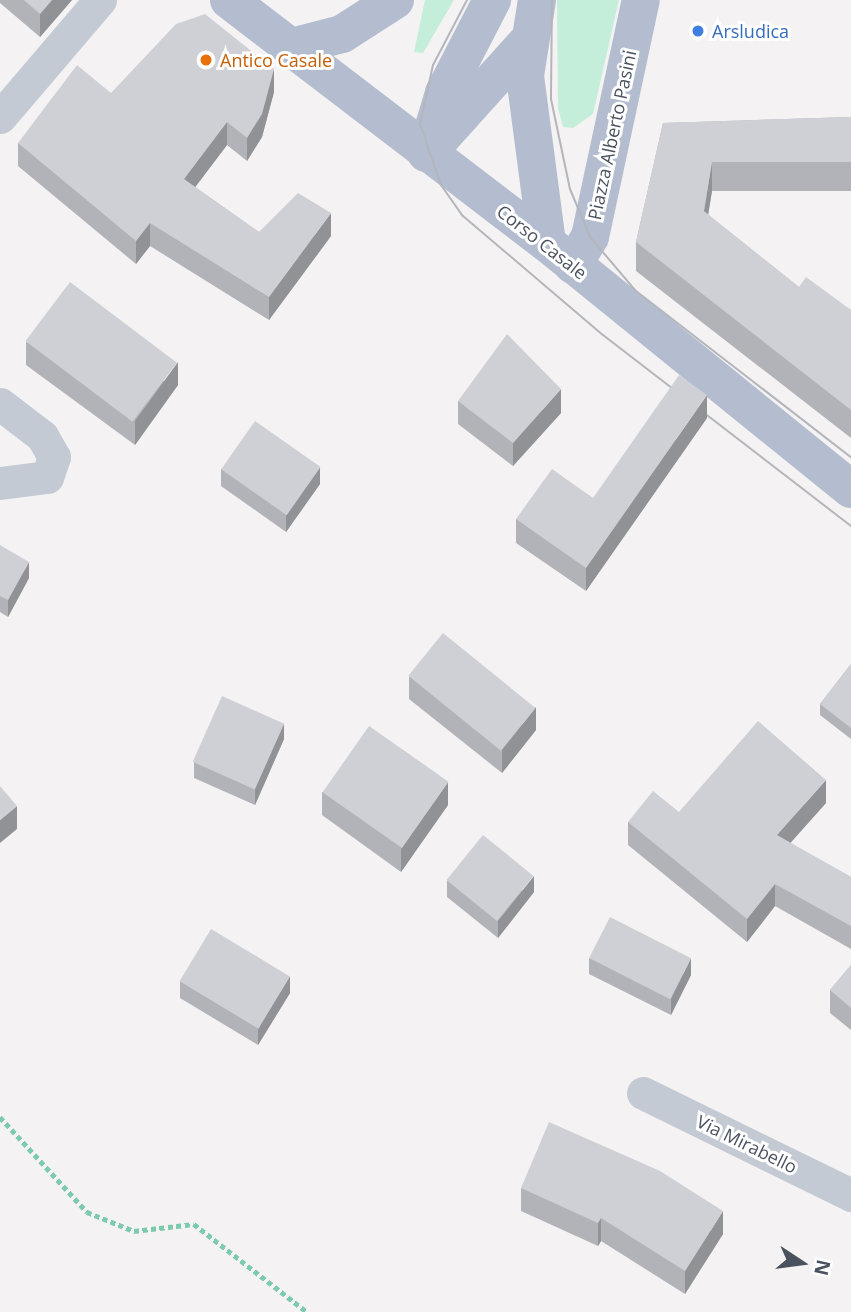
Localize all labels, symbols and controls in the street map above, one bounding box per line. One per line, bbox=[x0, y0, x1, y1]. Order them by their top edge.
place label: Arsludica bbox=[712, 20, 789, 42]
marker: Arsludica bbox=[690, 23, 706, 39]
street label: Piazza Alberto Pasini bbox=[583, 48, 641, 222]
place label: Antico Casale bbox=[220, 49, 332, 71]
marker: Antico Casale bbox=[198, 52, 214, 68]
street label: Corso Casale bbox=[493, 200, 591, 284]
street label: Via Mirabello bbox=[693, 1110, 801, 1178]
north arrow bbox=[767, 1228, 837, 1298]
text: N bbox=[808, 1257, 837, 1278]

